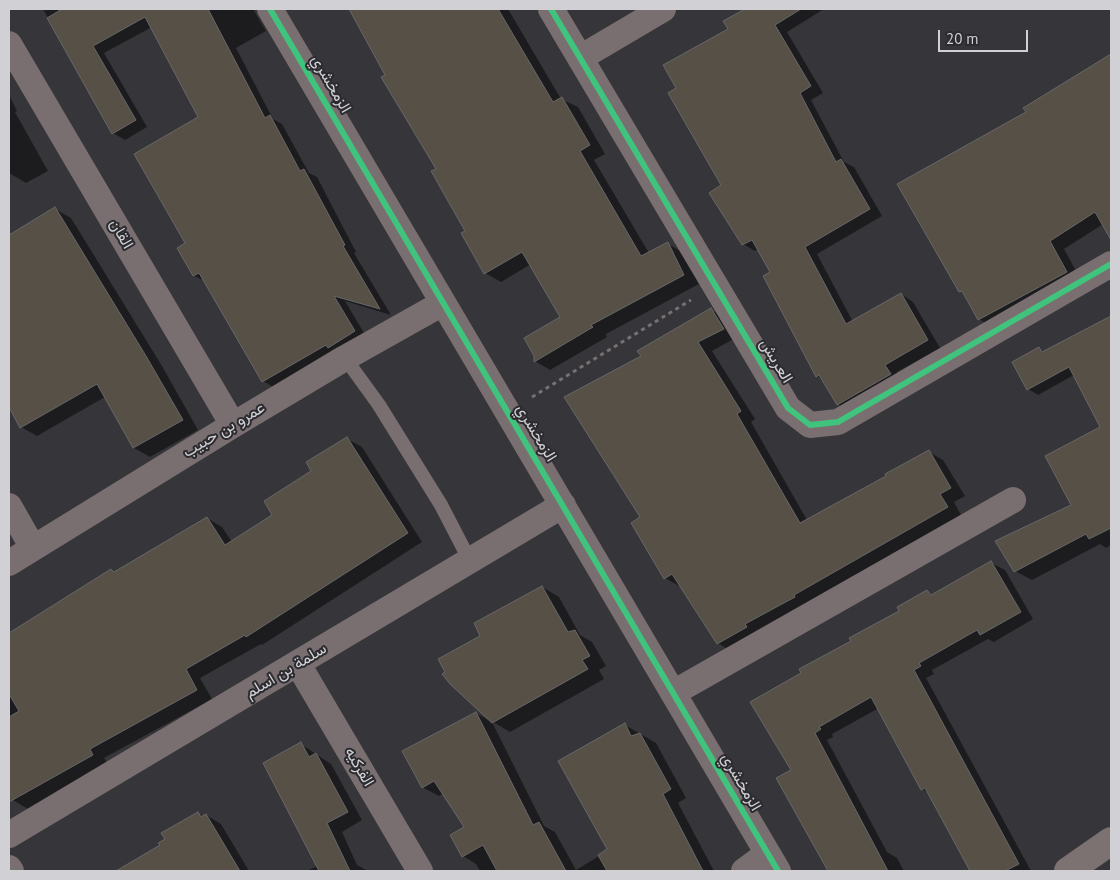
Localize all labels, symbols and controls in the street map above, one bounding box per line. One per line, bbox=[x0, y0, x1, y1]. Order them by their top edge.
scale bar bbox=[940, 20, 1030, 52]
text: 20 m bbox=[946, 29, 979, 48]
street label: الزمخشري bbox=[307, 52, 355, 116]
street label: القان bbox=[105, 216, 137, 252]
street label: العريش bbox=[755, 335, 797, 387]
street label: عمرو بن حبيب bbox=[179, 398, 269, 462]
street label: الزمخشري bbox=[511, 401, 561, 465]
street label: سلمة بن اسلم bbox=[242, 639, 330, 703]
street label: الفركيه bbox=[340, 744, 378, 790]
street label: الزمخشري bbox=[717, 750, 765, 814]

